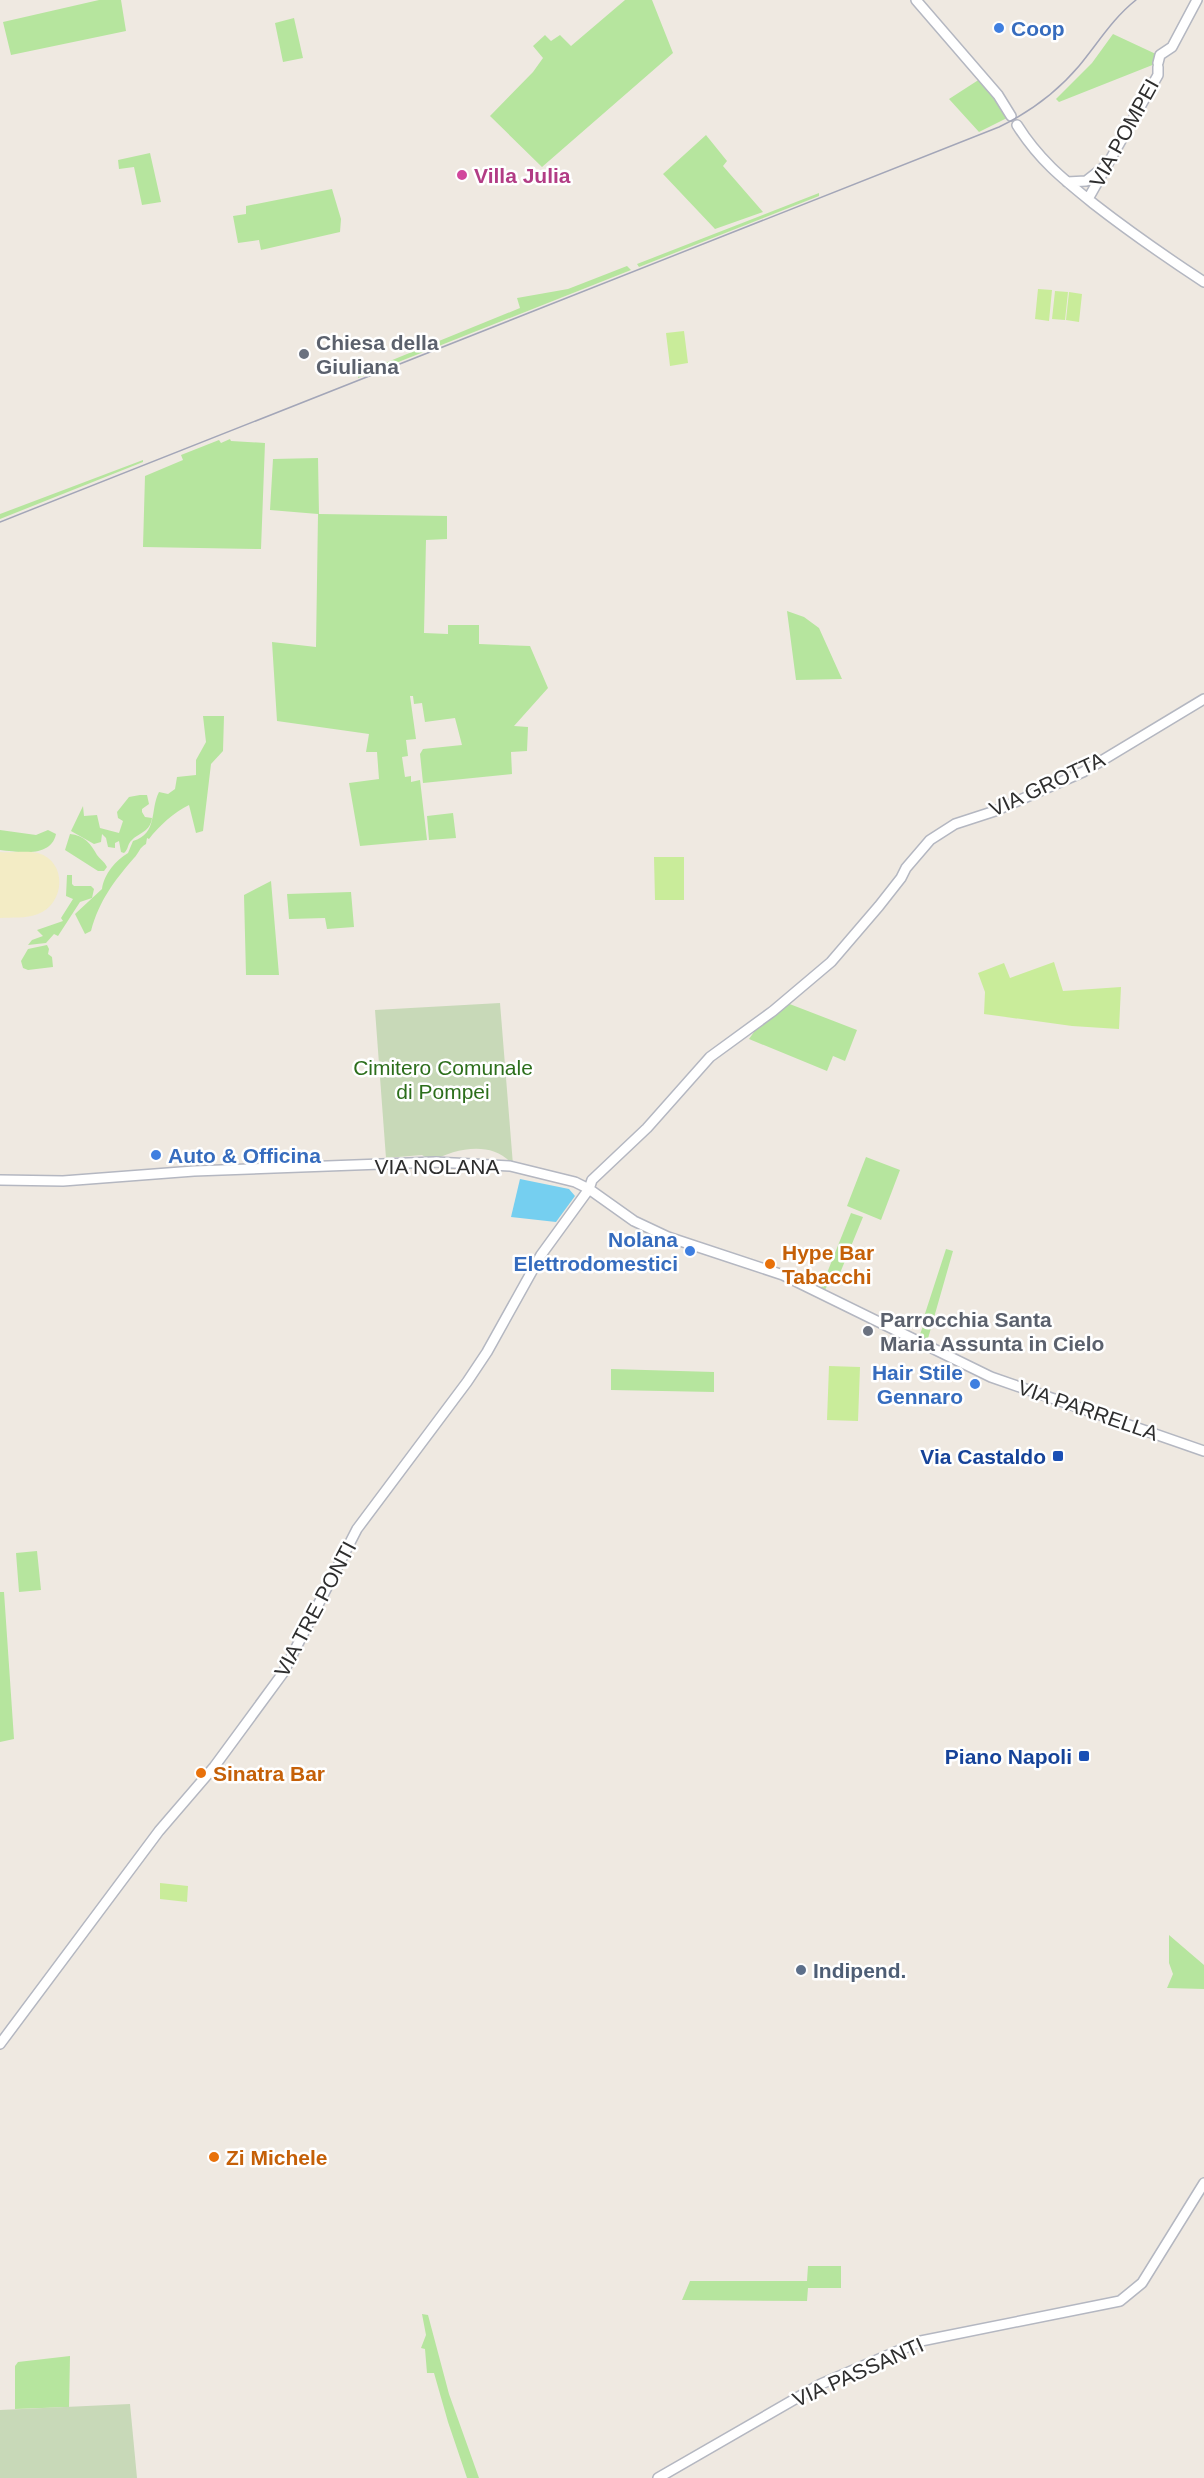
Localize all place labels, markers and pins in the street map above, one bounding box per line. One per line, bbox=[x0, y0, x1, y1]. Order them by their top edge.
place label: Coop bbox=[1011, 17, 1065, 40]
marker: Coop bbox=[992, 21, 1006, 35]
place label: Villa Julia bbox=[474, 164, 571, 187]
marker: Villa Julia bbox=[455, 168, 469, 182]
place label: Chiesa della Giuliana bbox=[316, 331, 439, 378]
marker: Chiesa della Giuliana bbox=[297, 347, 311, 361]
place label: Auto & Officina bbox=[168, 1144, 321, 1167]
marker: Auto & Officina bbox=[149, 1148, 163, 1162]
place label: Nolana Elettrodomestici bbox=[513, 1228, 678, 1275]
place label: Hype Bar Tabacchi bbox=[782, 1241, 874, 1288]
marker: Nolana Elettrodomestici bbox=[683, 1244, 697, 1258]
marker: Hype Bar Tabacchi bbox=[763, 1257, 777, 1271]
place label: Parrocchia Santa Maria Assunta in Cielo bbox=[880, 1308, 1104, 1355]
marker: Parrocchia Santa Maria Assunta in Cielo bbox=[861, 1324, 875, 1338]
place label: Hair Stile Gennaro bbox=[872, 1361, 963, 1408]
marker: Hair Stile Gennaro bbox=[968, 1377, 982, 1391]
place label: Via Castaldo bbox=[920, 1445, 1046, 1468]
marker: Via Castaldo bbox=[1051, 1449, 1065, 1463]
place label: Piano Napoli bbox=[945, 1745, 1072, 1768]
marker: Piano Napoli bbox=[1077, 1749, 1091, 1763]
place label: Sinatra Bar bbox=[213, 1762, 325, 1785]
marker: Sinatra Bar bbox=[194, 1766, 208, 1780]
place label: Indipend. bbox=[813, 1959, 906, 1982]
marker: Indipend. bbox=[794, 1963, 808, 1977]
place label: Zi Michele bbox=[226, 2146, 328, 2169]
marker: Zi Michele bbox=[207, 2150, 221, 2164]

